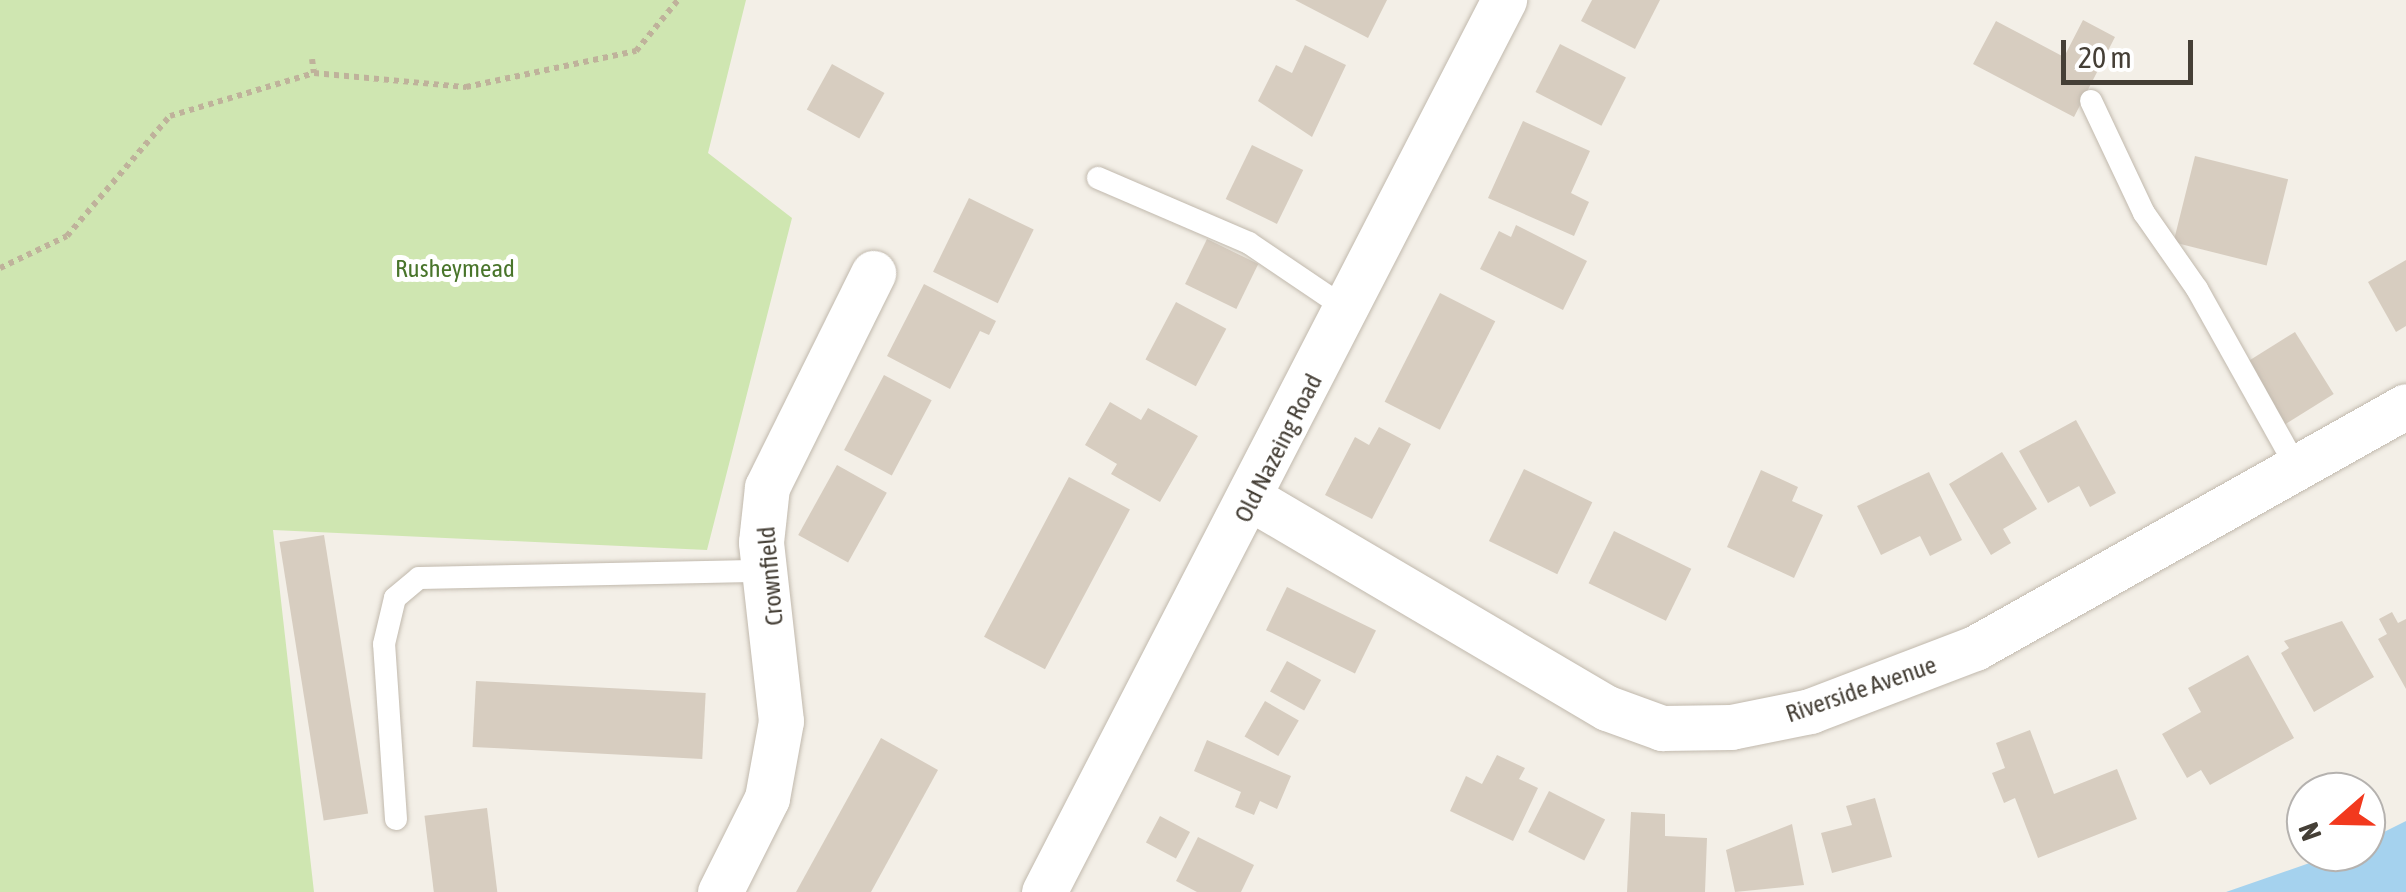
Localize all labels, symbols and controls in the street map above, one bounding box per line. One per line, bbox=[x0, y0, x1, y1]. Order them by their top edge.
scale bar bbox=[2066, 20, 2198, 82]
text: 20 m bbox=[2078, 40, 2132, 74]
park label: Rusheymead bbox=[395, 253, 515, 283]
street label: Old Nazeing Road bbox=[1228, 369, 1328, 527]
street label: Crownfield bbox=[751, 525, 789, 627]
street label: Riverside Avenue bbox=[1782, 649, 1940, 729]
north arrow bbox=[2286, 772, 2386, 872]
text: N bbox=[2292, 818, 2328, 845]

